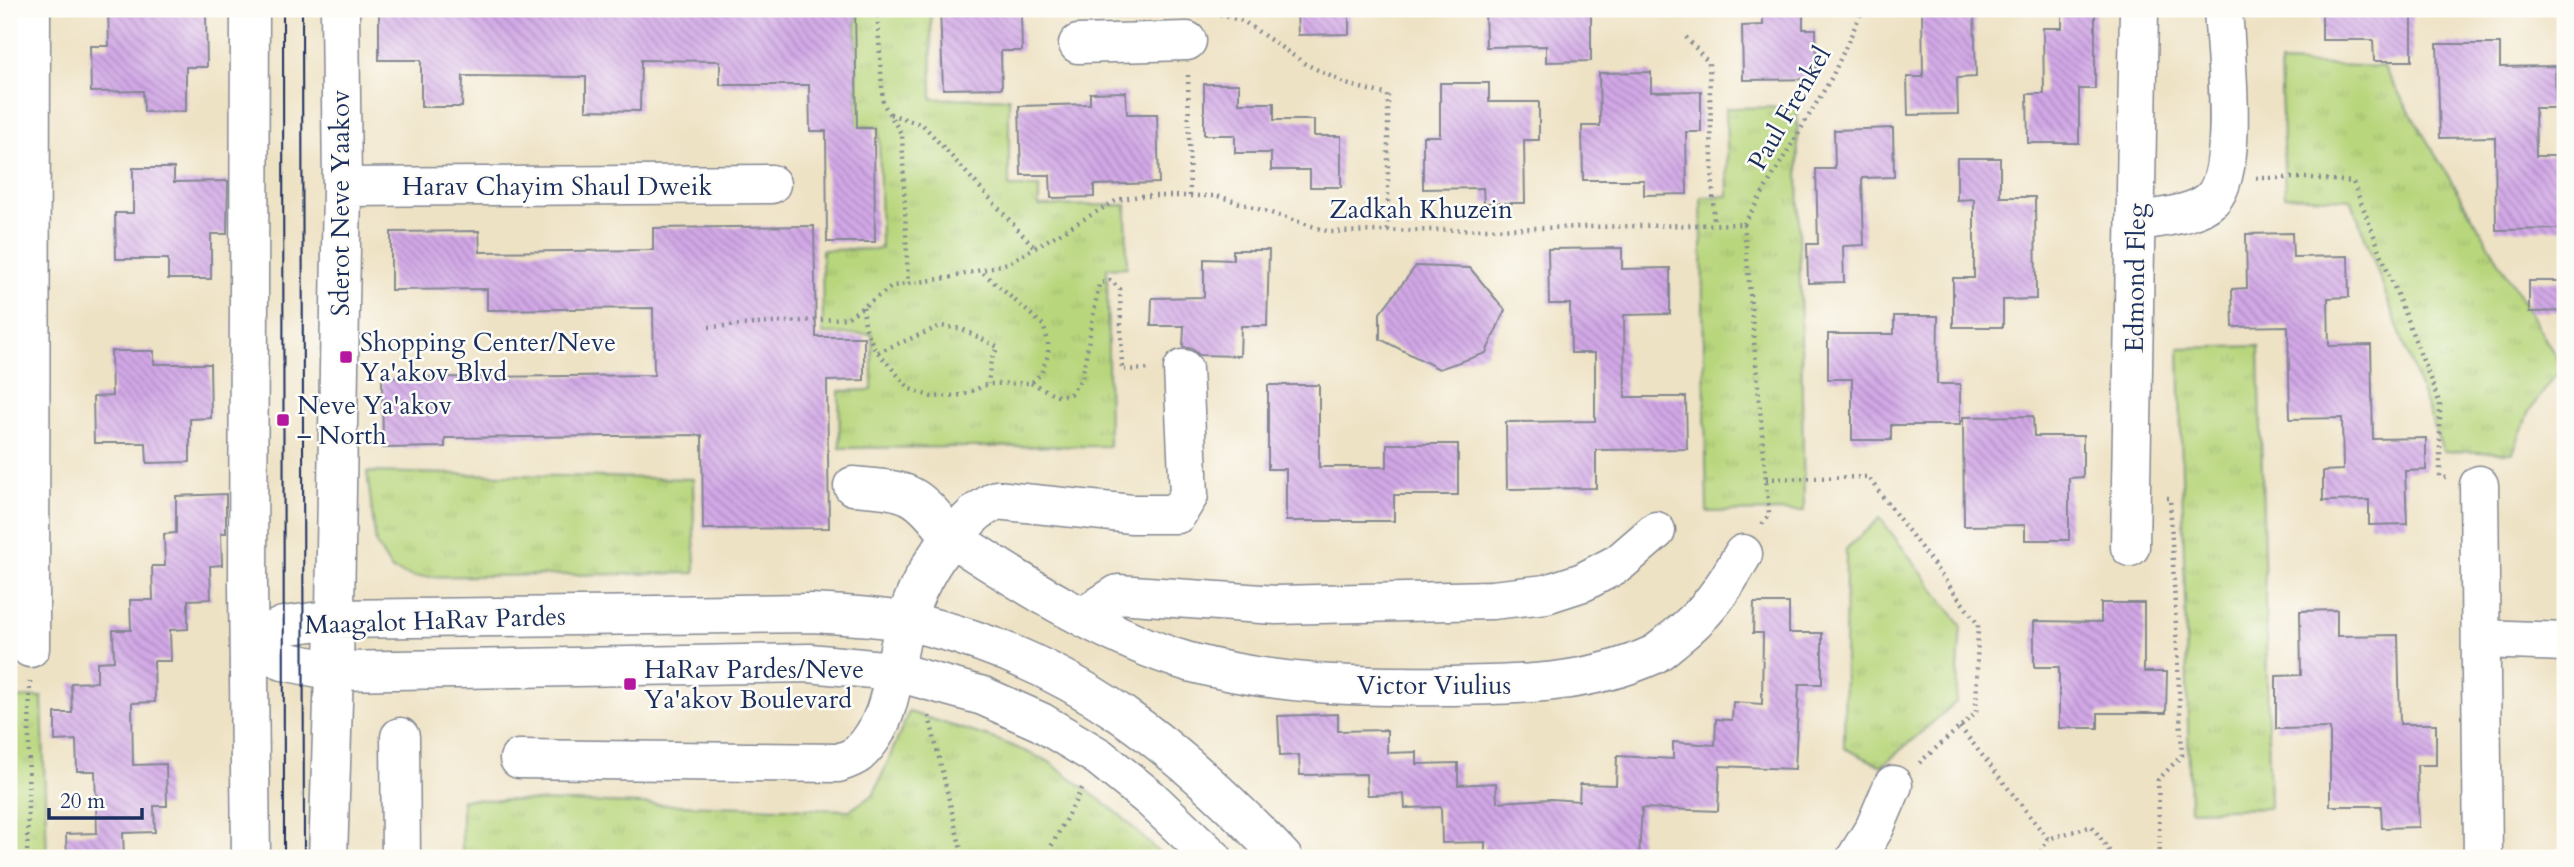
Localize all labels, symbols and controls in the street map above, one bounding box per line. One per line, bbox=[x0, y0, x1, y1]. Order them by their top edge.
street label: Paul Frenkel bbox=[1740, 40, 1839, 177]
street label: Sderot Neve Yaakov bbox=[323, 89, 358, 316]
street label: Harav Chayim Shaul Dweik bbox=[402, 169, 712, 204]
street label: Zadkah Khuzein bbox=[1329, 192, 1513, 227]
street label: Edmond Fleg bbox=[2117, 203, 2154, 353]
place label: Shopping Center/Neve Ya'akov Blvd bbox=[360, 325, 616, 390]
marker: Shopping Center/Neve Ya'akov Blvd bbox=[338, 349, 354, 365]
place label: Neve Ya'akov – North bbox=[297, 388, 453, 453]
marker: Neve Ya'akov – North bbox=[275, 412, 291, 428]
street label: Maagalot HaRav Pardes bbox=[304, 598, 566, 643]
place label: HaRav Pardes/Neve Ya'akov Boulevard bbox=[644, 652, 864, 717]
street label: Victor Viulius bbox=[1357, 668, 1511, 703]
marker: HaRav Pardes/Neve Ya'akov Boulevard bbox=[622, 676, 638, 692]
scale bar bbox=[49, 776, 142, 820]
text: 20 m bbox=[60, 787, 105, 816]

